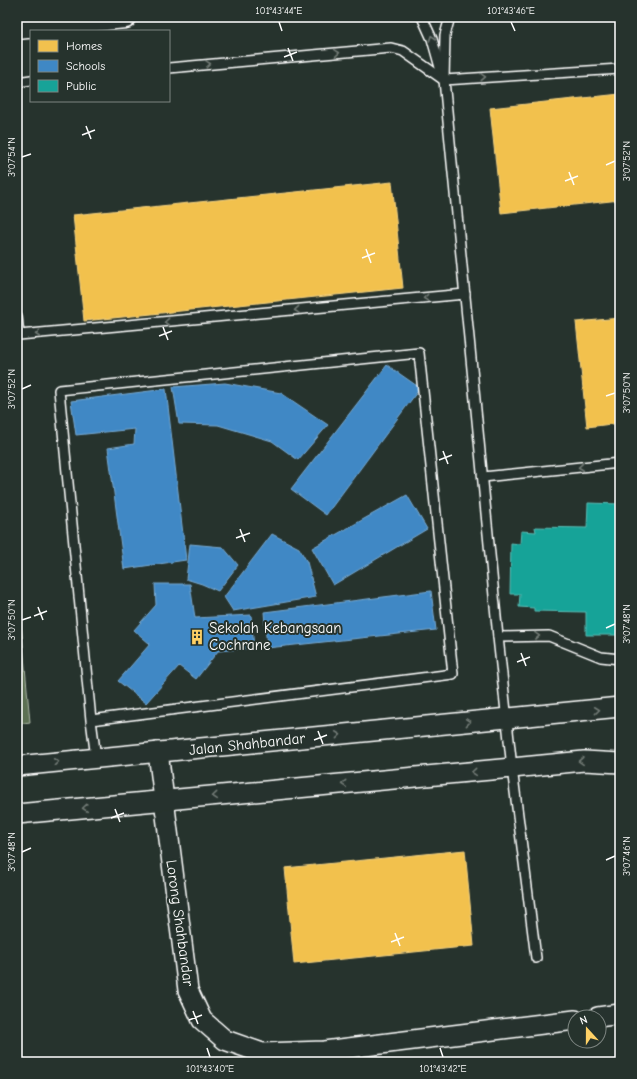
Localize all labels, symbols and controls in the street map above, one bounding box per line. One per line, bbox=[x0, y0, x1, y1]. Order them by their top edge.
text: 101°43'44"E bbox=[256, 5, 302, 17]
text: 101°43'46"E bbox=[487, 5, 535, 17]
legend bbox=[30, 30, 170, 102]
one-way arrow bbox=[428, 35, 436, 42]
text: Homes bbox=[66, 39, 102, 53]
one-way arrow bbox=[334, 48, 340, 57]
text: Schools bbox=[66, 59, 105, 73]
one-way arrow bbox=[205, 60, 211, 69]
one-way arrow bbox=[480, 73, 486, 82]
text: Public bbox=[66, 79, 97, 93]
text: 3°07'54"N bbox=[6, 137, 18, 177]
text: 3°07'52"N bbox=[621, 141, 633, 181]
one-way arrow bbox=[423, 293, 429, 302]
one-way arrow bbox=[294, 305, 300, 314]
one-way arrow bbox=[164, 317, 170, 326]
one-way arrow bbox=[35, 329, 41, 338]
text: 3°07'52"N bbox=[6, 369, 18, 409]
text: 3°07'50"N bbox=[621, 372, 633, 414]
one-way arrow bbox=[578, 462, 584, 471]
text: 3°07'50"N bbox=[6, 599, 18, 641]
text: 3°07'48"N bbox=[621, 604, 633, 644]
place label: Sekolah Kebangsaan Cochrane bbox=[209, 619, 342, 654]
building icon: Sekolah Kebangsaan Cochrane bbox=[188, 628, 206, 646]
one-way arrow bbox=[534, 632, 540, 640]
one-way arrow bbox=[594, 705, 600, 714]
one-way arrow bbox=[465, 718, 471, 727]
street label: Jalan Shahbandar bbox=[188, 729, 306, 759]
one-way arrow bbox=[335, 730, 342, 739]
one-way arrow bbox=[578, 757, 584, 766]
one-way arrow bbox=[53, 758, 59, 767]
one-way arrow bbox=[470, 767, 477, 776]
one-way arrow bbox=[341, 779, 347, 788]
one-way arrow bbox=[212, 791, 218, 800]
one-way arrow bbox=[82, 803, 88, 812]
text: 3°07'48"N bbox=[6, 832, 18, 872]
text: 3°07'46"N bbox=[621, 836, 633, 876]
street label: Lorong Shahbandar bbox=[162, 858, 198, 988]
north arrow bbox=[567, 1009, 607, 1049]
text: N bbox=[578, 1013, 589, 1027]
text: 101°43'40"E bbox=[186, 1063, 234, 1075]
text: 101°43'42"E bbox=[419, 1063, 467, 1075]

